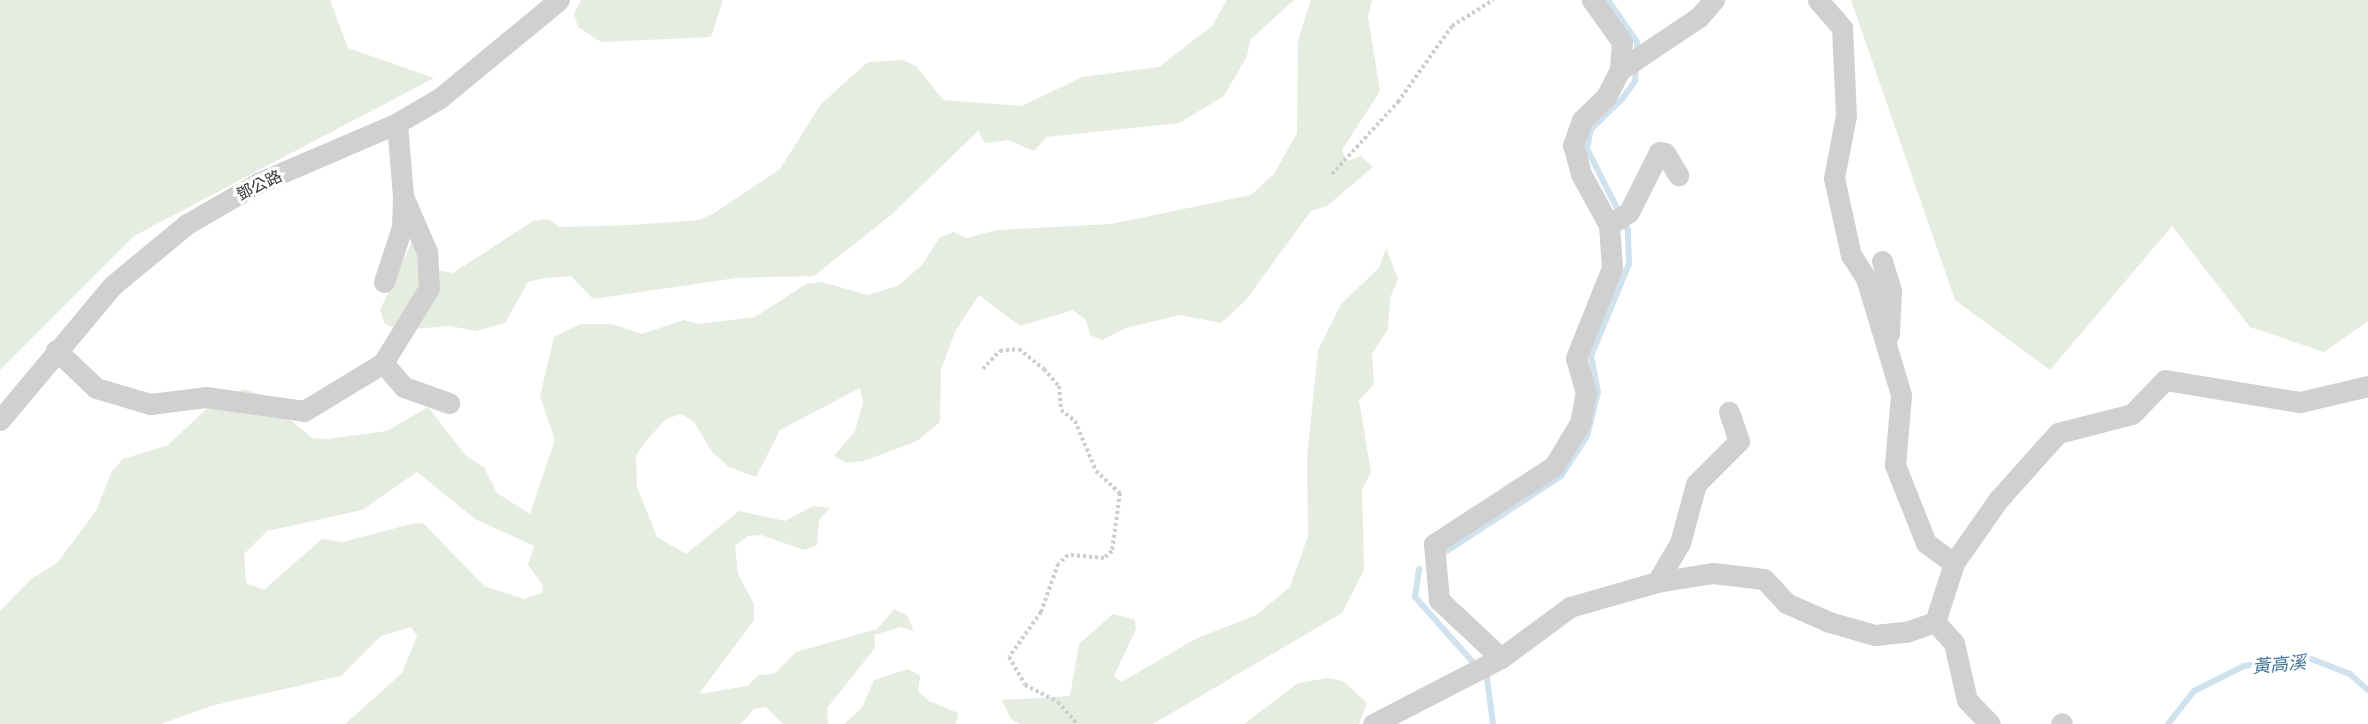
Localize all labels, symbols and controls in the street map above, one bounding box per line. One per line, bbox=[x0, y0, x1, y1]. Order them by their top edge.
street label: 鄧公路 bbox=[233, 166, 285, 204]
water label: 黃高溪 bbox=[2251, 651, 2307, 677]

